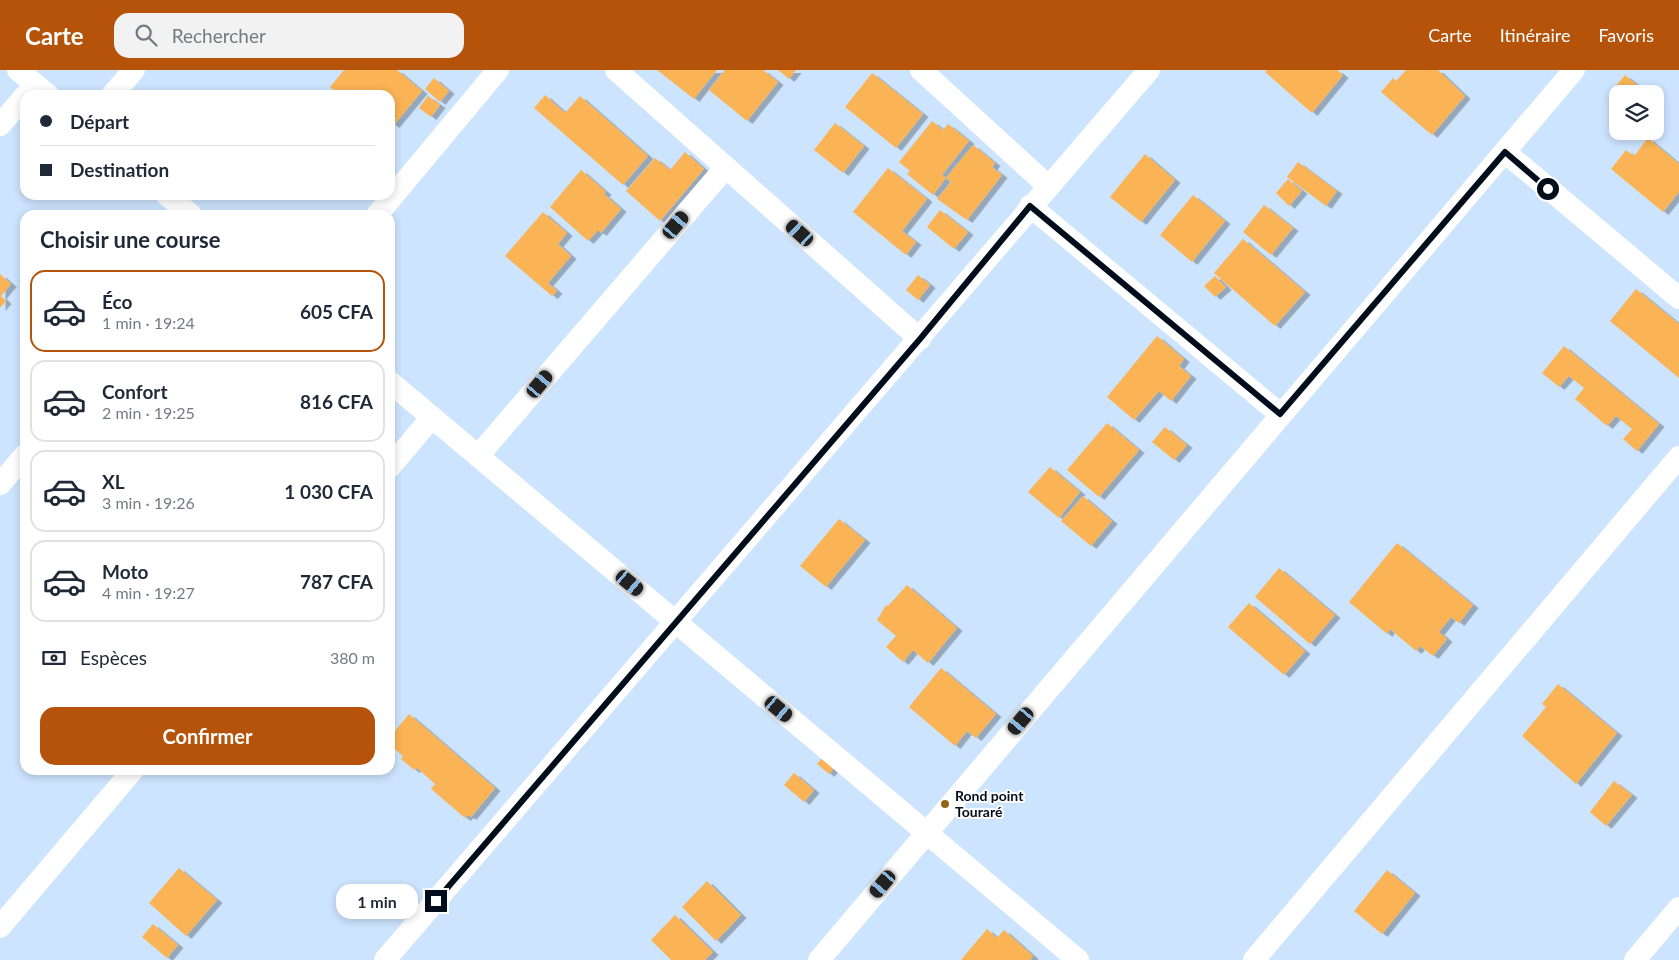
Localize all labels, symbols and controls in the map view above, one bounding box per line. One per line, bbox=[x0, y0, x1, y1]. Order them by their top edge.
search box bbox=[114, 13, 464, 58]
text: Carte bbox=[25, 21, 84, 50]
icon: search bbox=[132, 21, 160, 49]
text: Rechercher bbox=[172, 24, 266, 47]
text: Carte bbox=[1428, 24, 1472, 46]
text: Itinéraire bbox=[1500, 24, 1570, 46]
text: Favoris bbox=[1598, 24, 1654, 46]
map controls bbox=[1609, 85, 1664, 140]
button: layers bbox=[1609, 85, 1664, 140]
text: Départ bbox=[70, 110, 129, 133]
text: Destination bbox=[70, 158, 169, 181]
route start bbox=[1537, 178, 1559, 200]
car bbox=[660, 209, 691, 241]
car bbox=[783, 217, 816, 249]
text: Choisir une course bbox=[40, 226, 221, 253]
icon: car bbox=[42, 289, 87, 334]
text: Éco bbox=[102, 290, 132, 313]
text: 605 CFA bbox=[300, 300, 373, 323]
text: 1 min · 19:24 bbox=[102, 313, 195, 332]
car bbox=[524, 368, 555, 400]
icon: car bbox=[42, 379, 87, 424]
text: Confort bbox=[102, 380, 167, 403]
text: 816 CFA bbox=[300, 390, 373, 413]
text: 2 min · 19:25 bbox=[102, 403, 195, 422]
icon: car bbox=[42, 469, 87, 514]
text: XL bbox=[102, 470, 125, 493]
text: 1 030 CFA bbox=[284, 480, 373, 503]
text: 3 min · 19:26 bbox=[102, 493, 195, 512]
icon: car bbox=[42, 559, 87, 604]
text: Moto bbox=[102, 560, 148, 583]
car bbox=[613, 568, 646, 598]
text: 787 CFA bbox=[300, 570, 373, 593]
text: 4 min · 19:27 bbox=[102, 583, 195, 602]
icon: cash bbox=[40, 644, 68, 672]
text: Espèces bbox=[80, 646, 147, 669]
text: 380 m bbox=[330, 648, 375, 667]
car bbox=[762, 694, 795, 724]
car bbox=[1005, 705, 1036, 737]
button: Confirmer bbox=[40, 707, 375, 765]
place label: Rond point Touraré bbox=[955, 787, 1024, 820]
marker: Rond point Touraré bbox=[939, 798, 951, 810]
car bbox=[867, 868, 898, 900]
callout: 1 min bbox=[336, 884, 418, 918]
route end bbox=[425, 890, 447, 912]
text: 1 min bbox=[357, 892, 397, 911]

